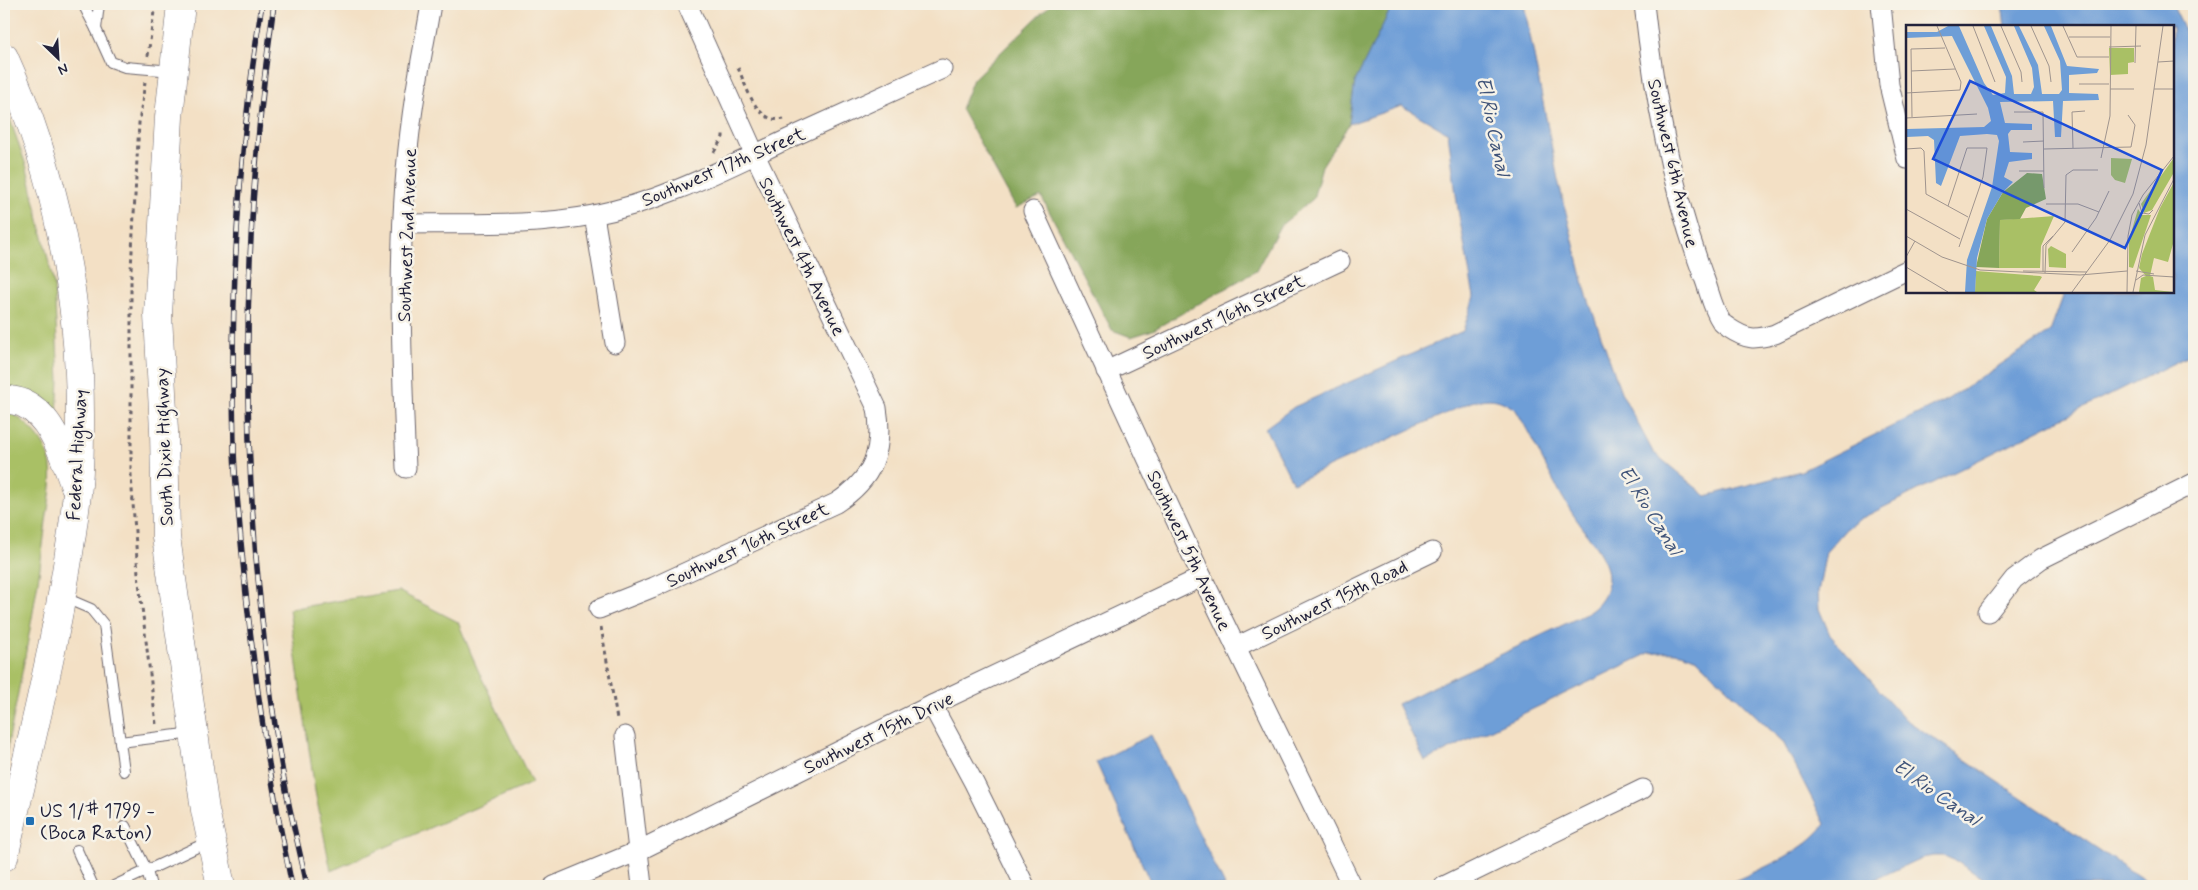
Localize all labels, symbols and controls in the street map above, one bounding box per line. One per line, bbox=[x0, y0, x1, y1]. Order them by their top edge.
inset map bbox=[1906, 25, 2173, 292]
north arrow bbox=[32, 32, 82, 82]
text: N bbox=[55, 59, 71, 79]
water label: El Rio Canal bbox=[1469, 75, 1517, 181]
street label: Southwest 6th Avenue bbox=[1641, 77, 1704, 250]
street label: Southwest 17th Street bbox=[638, 122, 809, 213]
street label: Southwest 2nd Avenue bbox=[392, 148, 423, 322]
street label: Southwest 4th Avenue bbox=[752, 173, 851, 340]
street label: Southwest 16th Street bbox=[1138, 269, 1309, 366]
street label: South Dixie Highway bbox=[149, 367, 183, 526]
street label: Federal Highway bbox=[62, 389, 95, 521]
water label: El Rio Canal bbox=[1612, 461, 1689, 563]
street label: Southwest 5th Avenue bbox=[1141, 466, 1237, 635]
street label: Southwest 16th Street bbox=[662, 497, 833, 594]
street label: Southwest 15th Road bbox=[1257, 554, 1412, 647]
street label: Southwest 15th Drive bbox=[800, 686, 958, 780]
water label: El Rio Canal bbox=[1887, 753, 1987, 835]
place label: US 1/# 1799 - (Boca Raton) bbox=[40, 799, 155, 846]
marker: US 1/# 1799 - (Boca Raton) bbox=[24, 815, 36, 827]

